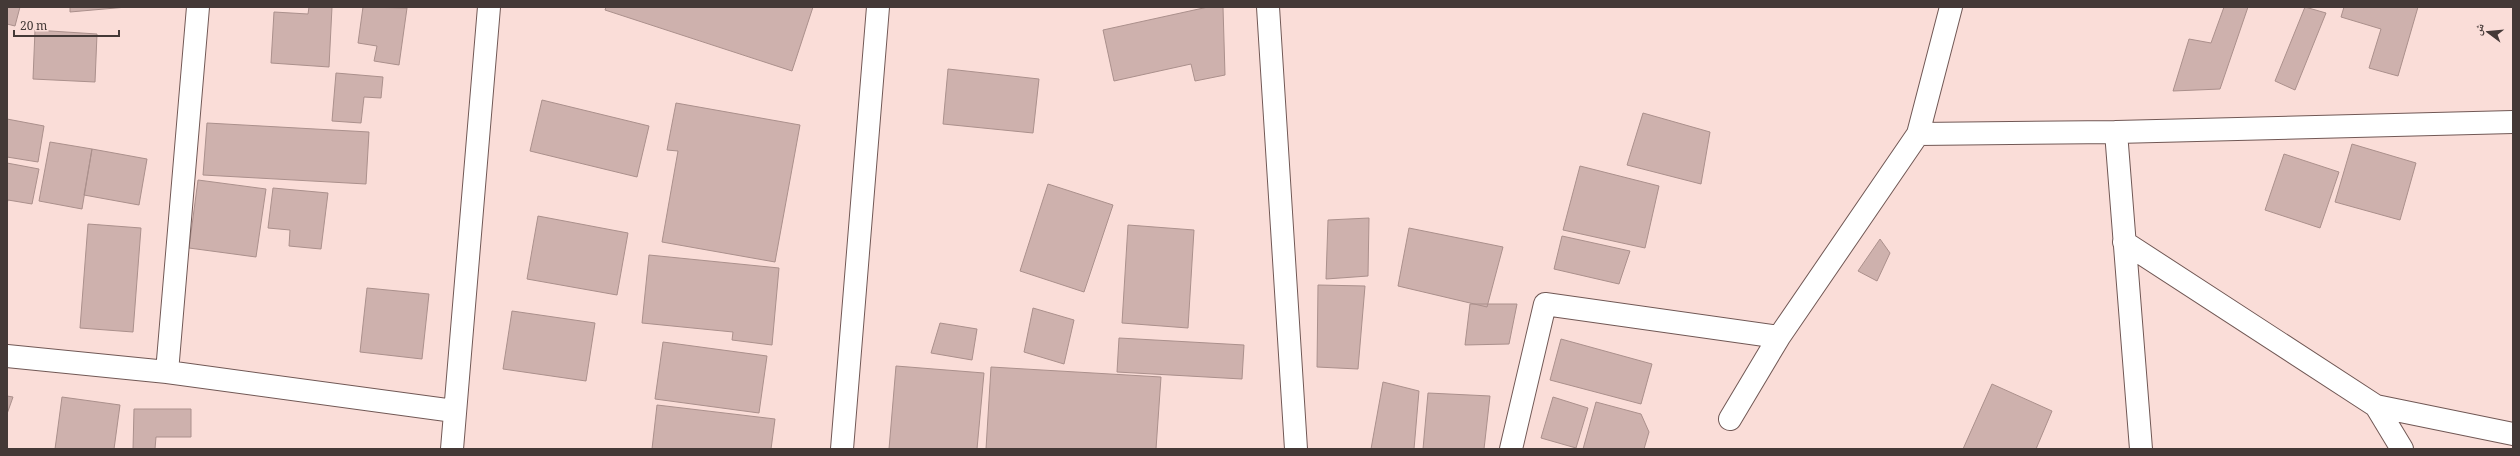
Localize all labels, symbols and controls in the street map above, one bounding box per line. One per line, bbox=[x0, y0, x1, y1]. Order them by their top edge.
scale bar bbox=[14, 12, 119, 38]
north arrow bbox=[2468, 12, 2508, 52]
text: 20 m bbox=[20, 17, 47, 38]
text: ش bbox=[2469, 21, 2491, 38]

